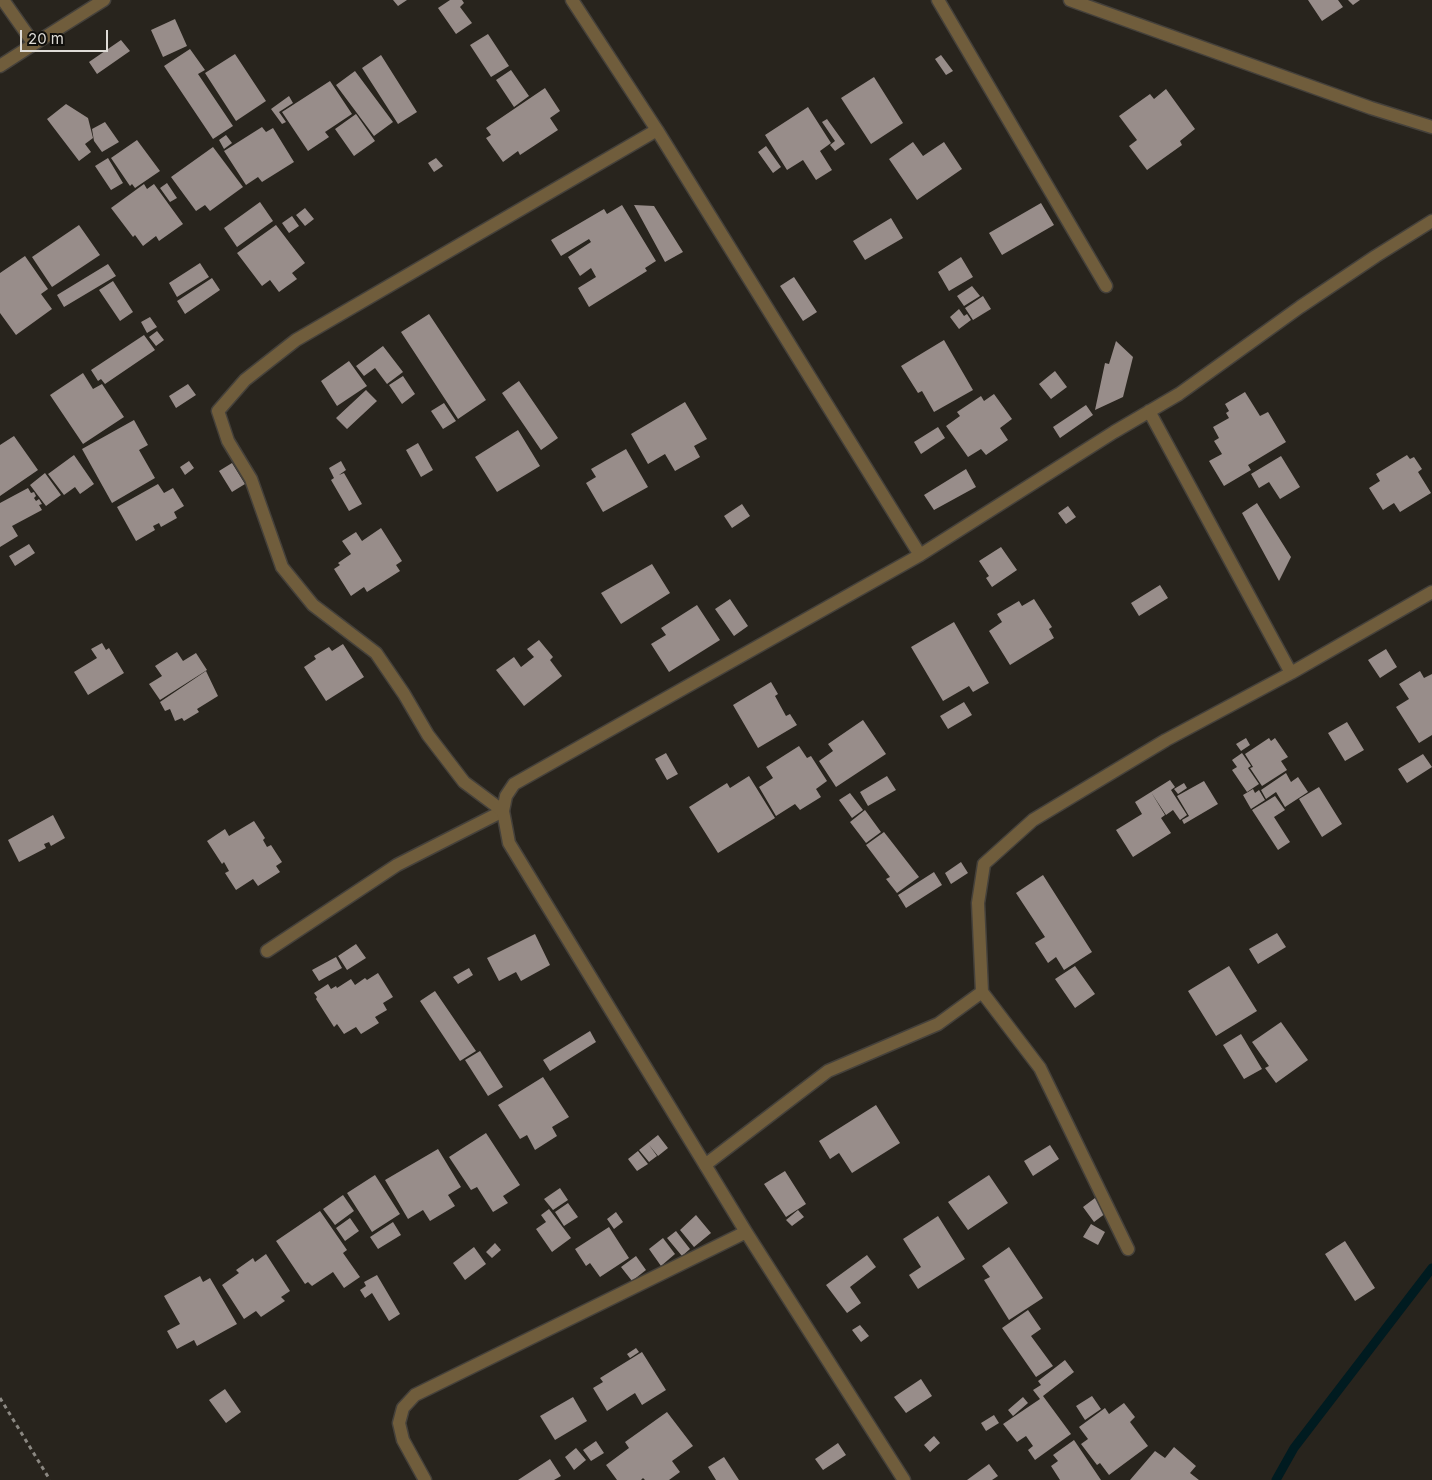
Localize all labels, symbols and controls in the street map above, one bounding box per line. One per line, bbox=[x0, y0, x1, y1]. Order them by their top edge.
scale bar bbox=[22, 20, 110, 52]
text: 20 m bbox=[28, 29, 64, 48]

